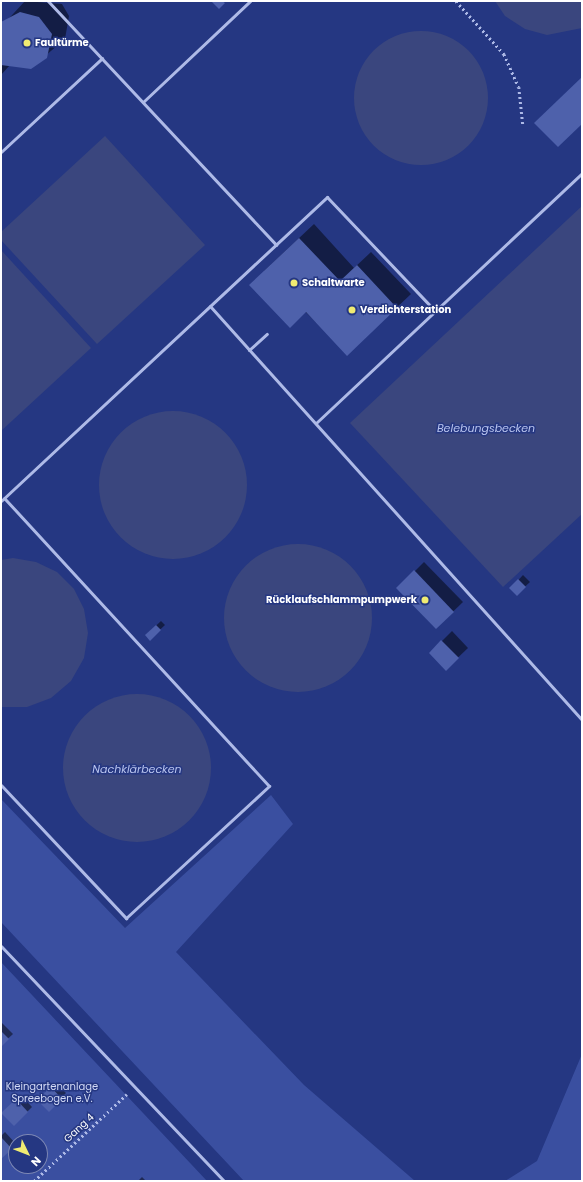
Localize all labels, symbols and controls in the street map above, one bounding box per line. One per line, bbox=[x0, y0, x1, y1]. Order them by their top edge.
place label: Faultürme bbox=[35, 37, 89, 49]
marker: Faultürme bbox=[22, 38, 32, 48]
place label: Schaltwarte bbox=[302, 277, 365, 289]
marker: Schaltwarte bbox=[289, 278, 299, 288]
place label: Verdichterstation bbox=[360, 304, 451, 316]
marker: Verdichterstation bbox=[347, 305, 357, 315]
water label: Belebungsbecken bbox=[437, 421, 535, 435]
place label: Rücklaufschlammpumpwerk bbox=[266, 594, 417, 606]
marker: Rücklaufschlammpumpwerk bbox=[420, 595, 430, 605]
water label: Nachklärbecken bbox=[92, 762, 182, 776]
park label: Kleingartenanlage Spreebogen e.V. bbox=[6, 1080, 98, 1104]
street label: Gang 4 bbox=[62, 1111, 96, 1145]
north arrow bbox=[8, 1134, 48, 1174]
text: N bbox=[27, 1153, 45, 1170]

